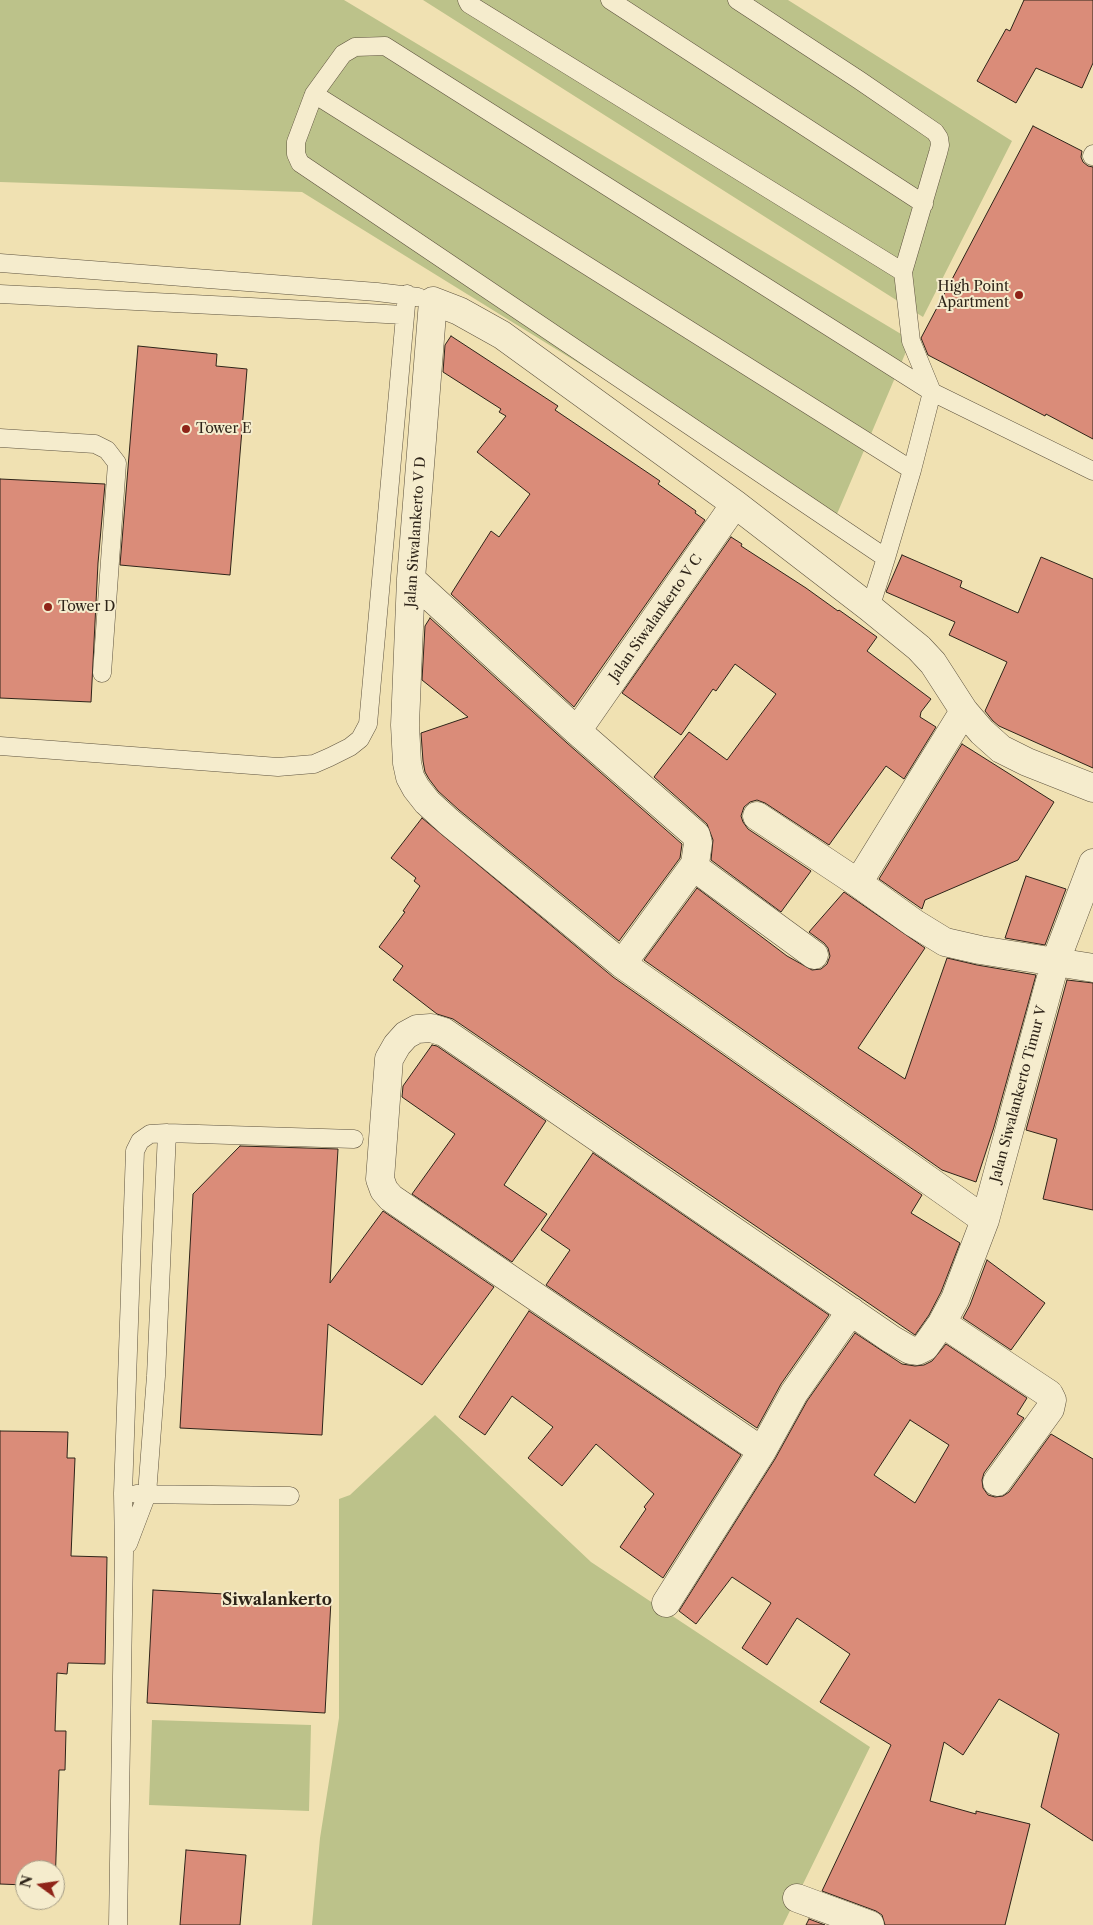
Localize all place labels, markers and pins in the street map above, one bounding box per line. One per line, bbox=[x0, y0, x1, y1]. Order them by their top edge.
place label: High Point Apartment bbox=[937, 279, 1009, 312]
marker: High Point Apartment bbox=[1013, 289, 1025, 301]
place label: Tower E bbox=[196, 421, 252, 437]
marker: Tower E bbox=[180, 423, 192, 435]
place label: Tower D bbox=[58, 599, 115, 615]
marker: Tower D bbox=[42, 601, 54, 613]

